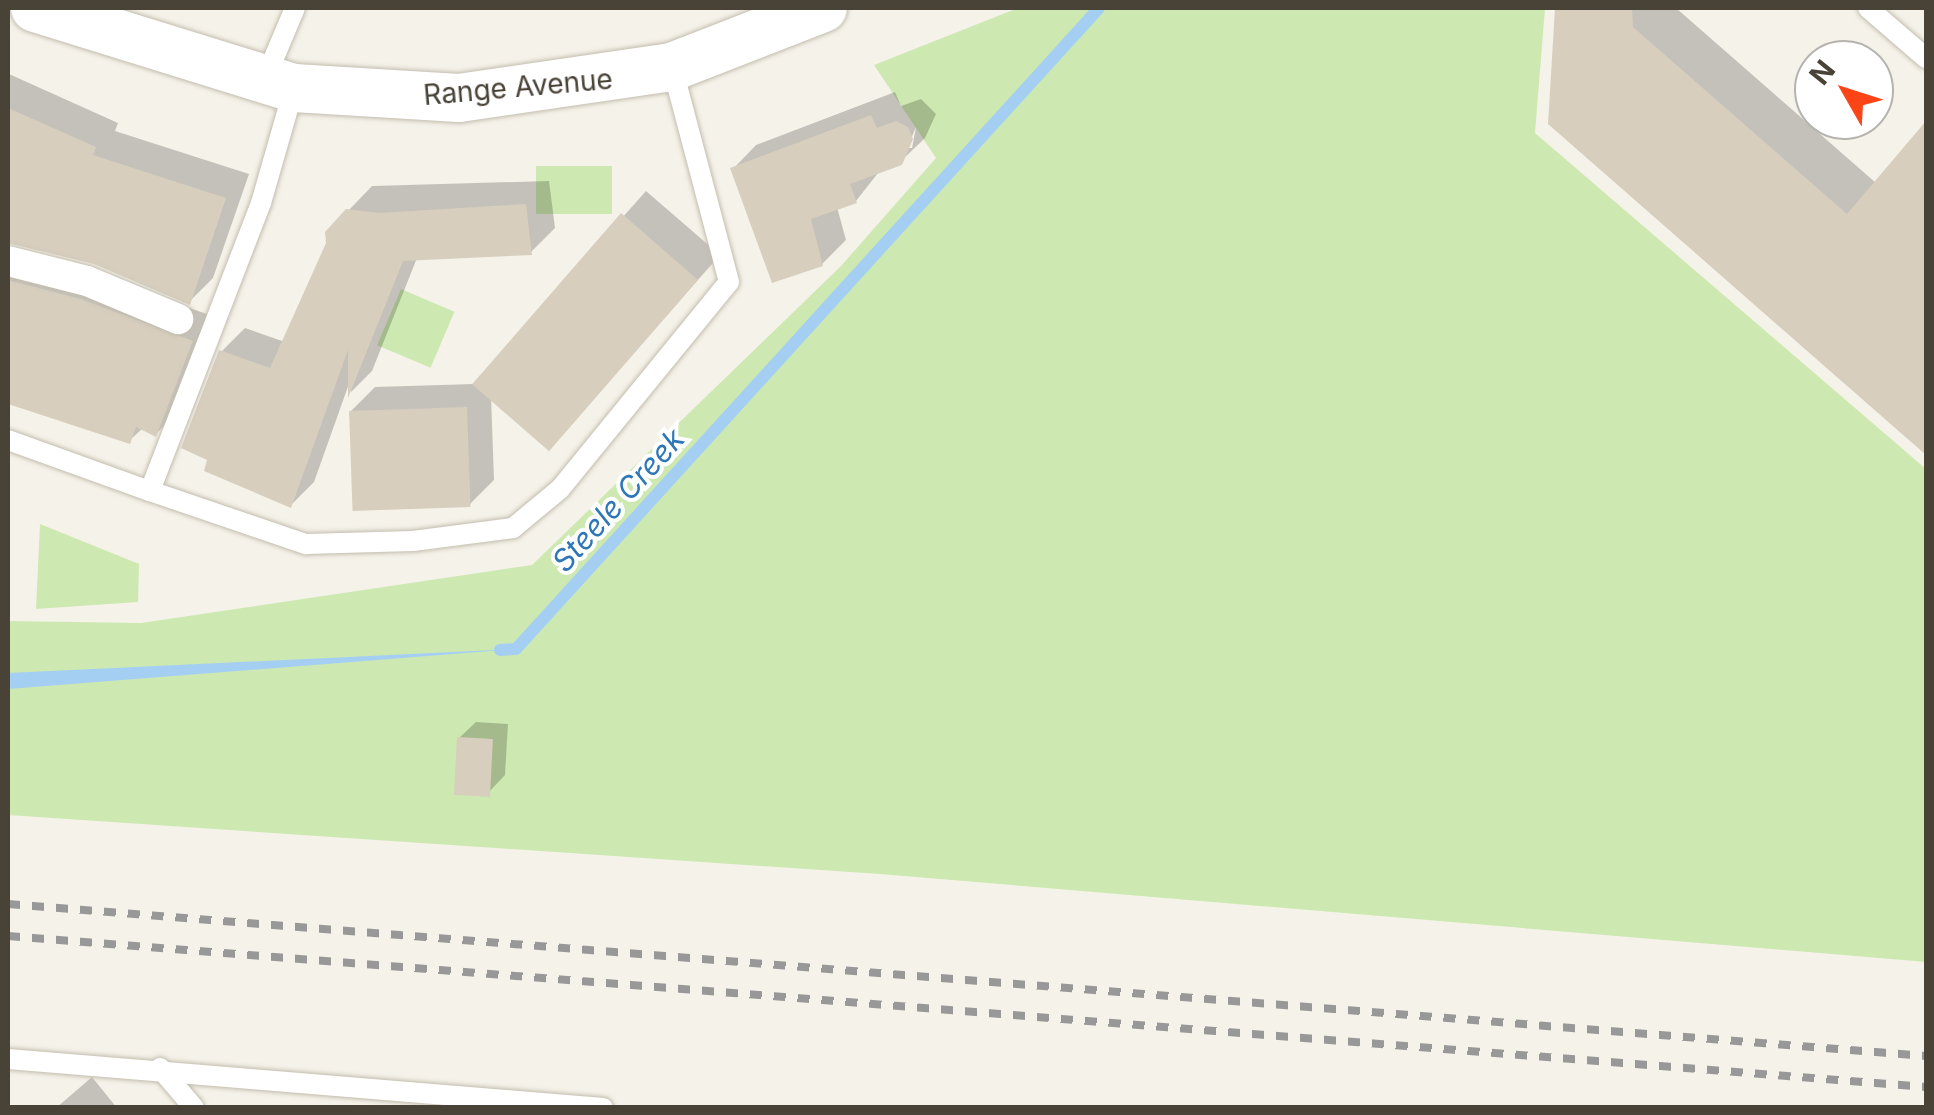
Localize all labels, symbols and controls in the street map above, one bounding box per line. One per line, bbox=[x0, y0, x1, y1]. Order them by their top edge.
north arrow bbox=[1794, 40, 1894, 140]
text: N bbox=[1802, 53, 1842, 91]
street label: Range Avenue bbox=[422, 62, 614, 112]
water label: Steele Creek bbox=[544, 421, 692, 579]

